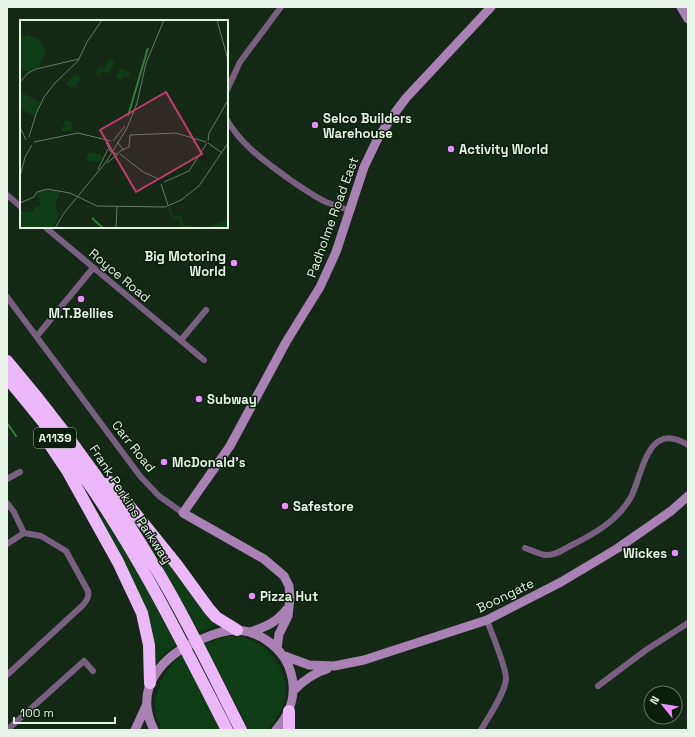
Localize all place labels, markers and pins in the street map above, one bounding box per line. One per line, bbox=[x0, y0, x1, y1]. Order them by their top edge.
place label: Selco Builders Warehouse bbox=[323, 110, 412, 142]
marker: Selco Builders Warehouse bbox=[310, 120, 320, 130]
place label: Activity World bbox=[459, 141, 548, 158]
marker: Activity World bbox=[446, 144, 456, 154]
place label: Big Motoring World bbox=[145, 248, 226, 280]
marker: Big Motoring World bbox=[229, 258, 239, 268]
marker: M.T.Bellies bbox=[76, 294, 86, 304]
place label: M.T.Bellies bbox=[48, 305, 114, 322]
place label: Subway bbox=[207, 391, 257, 408]
marker: Subway bbox=[194, 394, 204, 404]
place label: McDonald's bbox=[172, 454, 246, 471]
marker: McDonald's bbox=[159, 457, 169, 467]
place label: Safestore bbox=[293, 498, 354, 515]
marker: Safestore bbox=[280, 501, 290, 511]
place label: Wickes bbox=[623, 545, 667, 562]
marker: Wickes bbox=[670, 548, 680, 558]
place label: Pizza Hut bbox=[260, 588, 318, 605]
marker: Pizza Hut bbox=[247, 591, 257, 601]

